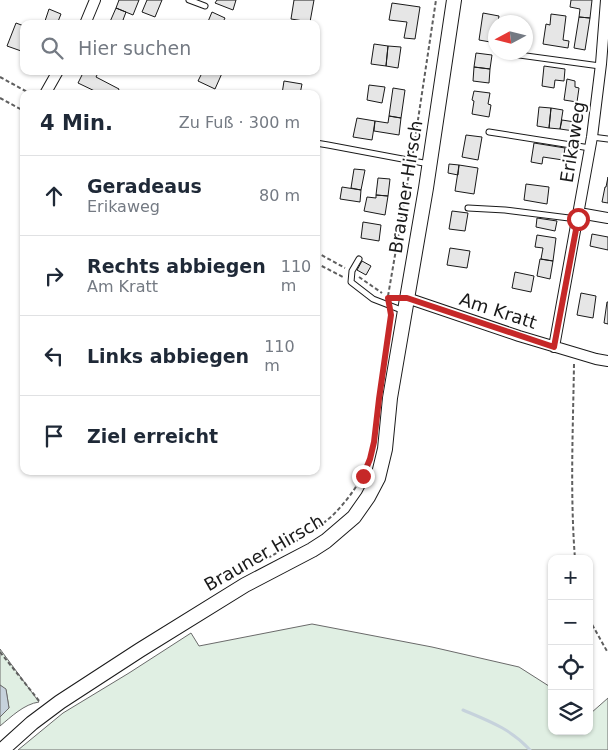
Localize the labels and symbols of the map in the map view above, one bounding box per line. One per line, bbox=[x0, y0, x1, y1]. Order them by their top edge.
north arrow bbox=[488, 15, 533, 60]
street label: Erikaweg bbox=[556, 100, 589, 184]
street label: Brauner Hirsch bbox=[385, 119, 426, 255]
route start bbox=[567, 208, 590, 231]
street label: Am Kratt bbox=[457, 288, 539, 333]
route end bbox=[352, 465, 375, 488]
street label: Brauner Hirsch bbox=[200, 510, 327, 595]

